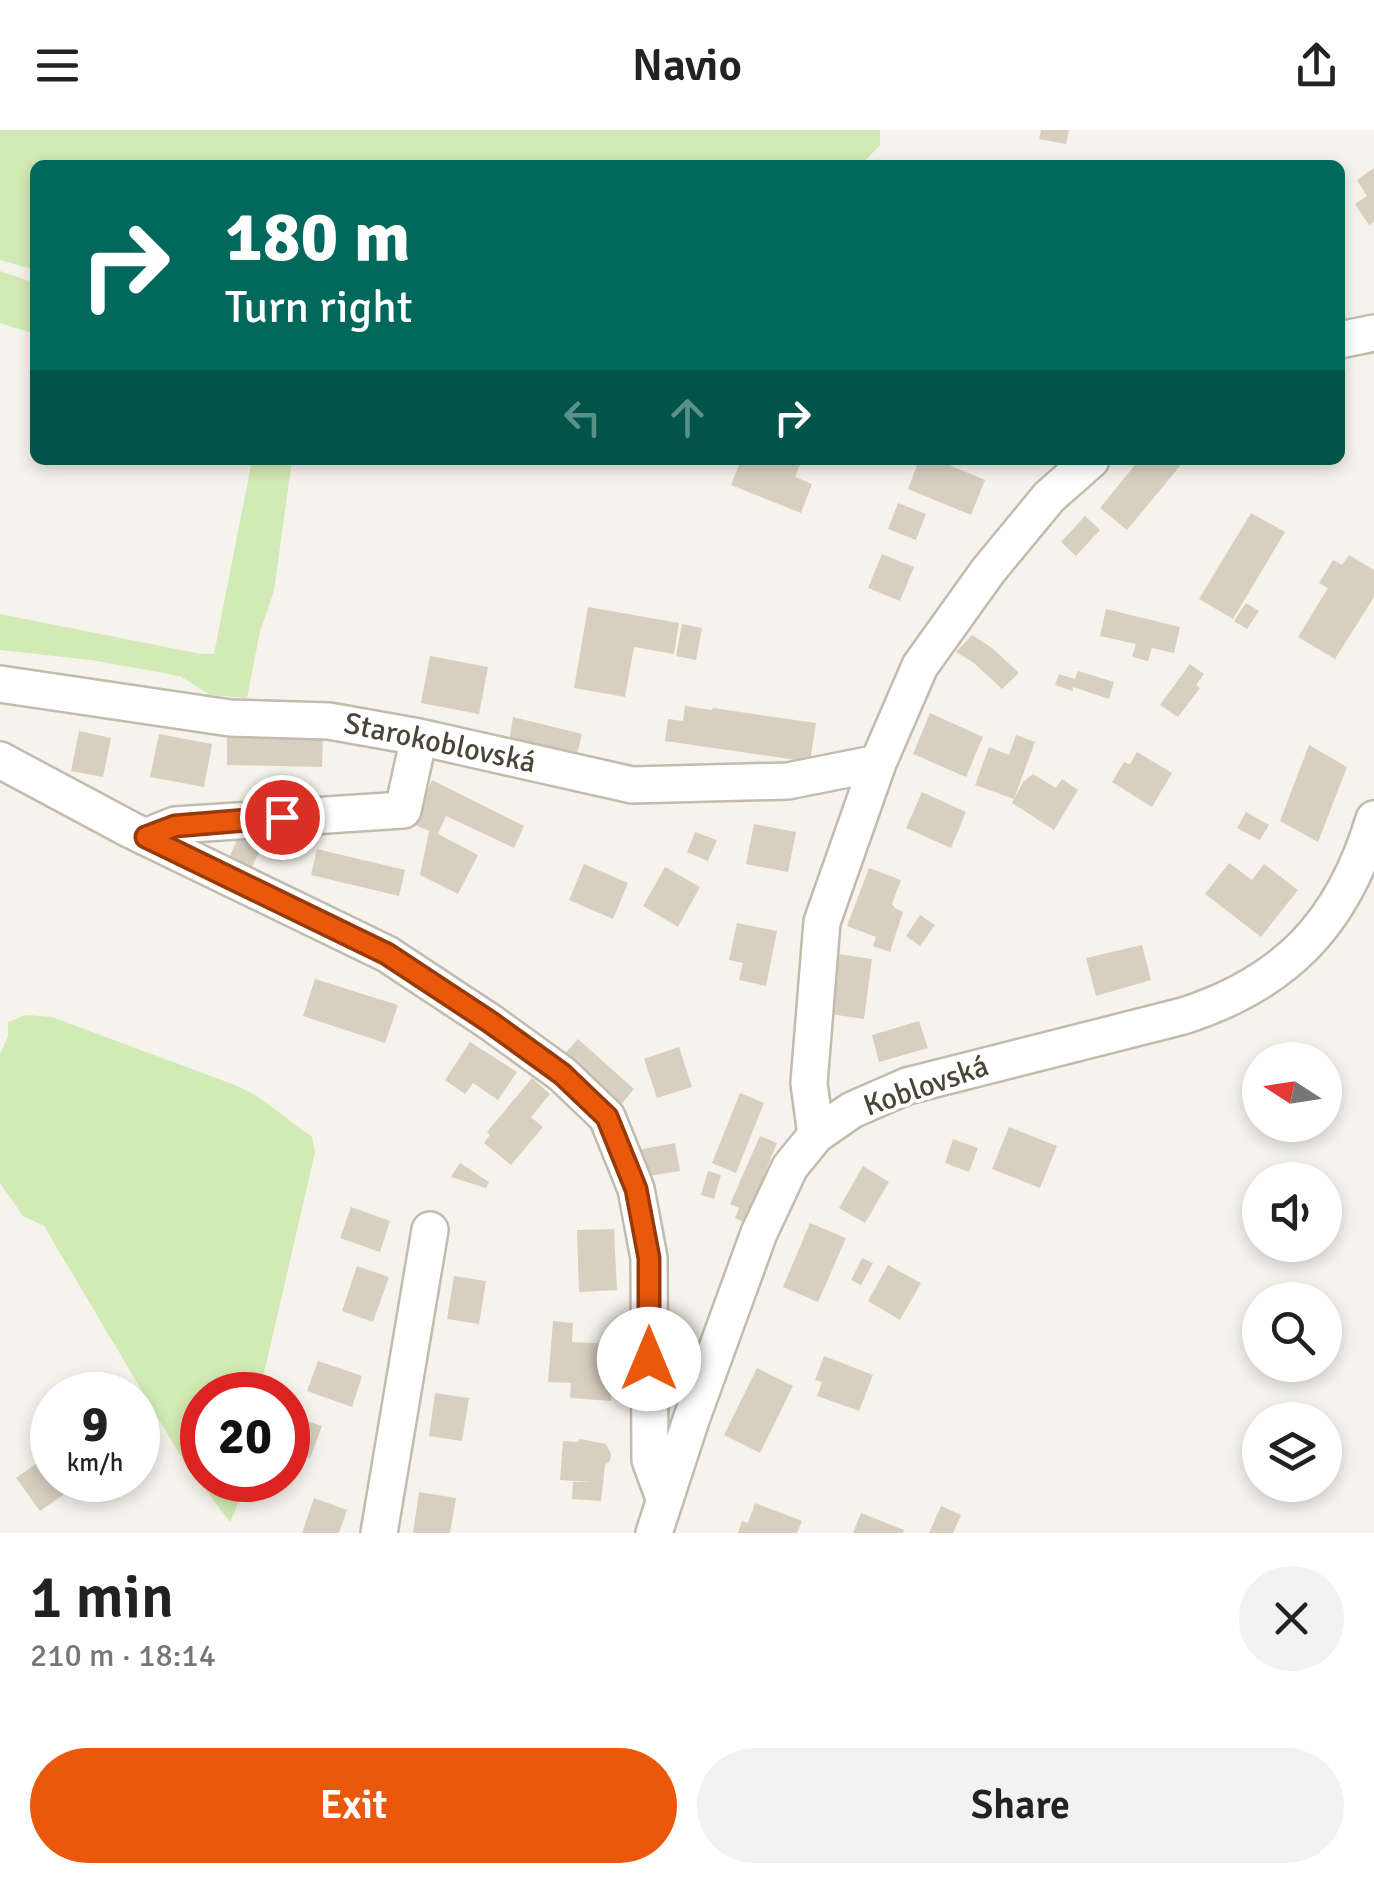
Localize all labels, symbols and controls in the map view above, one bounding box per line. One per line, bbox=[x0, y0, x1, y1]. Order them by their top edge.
icon: menu bbox=[30, 38, 85, 93]
text: Navio bbox=[632, 38, 742, 93]
icon: share bbox=[1289, 38, 1344, 93]
text: 180 m bbox=[225, 194, 410, 280]
icon: right bbox=[60, 200, 190, 330]
text: Turn right bbox=[225, 280, 413, 335]
icon: left bbox=[555, 390, 610, 445]
icon: ahead bbox=[660, 390, 715, 445]
icon: right bbox=[765, 390, 820, 445]
street label: Starokoblovská bbox=[341, 705, 539, 781]
pin bbox=[240, 775, 325, 860]
icon: arrive bbox=[255, 790, 310, 845]
north arrow bbox=[1242, 1042, 1342, 1142]
map controls bbox=[1242, 1042, 1342, 1502]
street label: Koblovská bbox=[859, 1047, 993, 1125]
button: sound bbox=[1242, 1162, 1342, 1262]
button: search bbox=[1242, 1282, 1342, 1382]
position arrow bbox=[597, 1307, 701, 1411]
speed limit sign: 20 bbox=[180, 1372, 310, 1502]
text: 9 bbox=[81, 1394, 109, 1456]
button: layers bbox=[1242, 1402, 1342, 1502]
text: km/h bbox=[67, 1447, 123, 1478]
text: 1 min bbox=[30, 1561, 174, 1635]
button: close bbox=[1239, 1566, 1344, 1671]
text: 210 m · 18:14 bbox=[30, 1636, 216, 1675]
button: Exit bbox=[30, 1748, 677, 1863]
button: Share bbox=[697, 1748, 1344, 1863]

